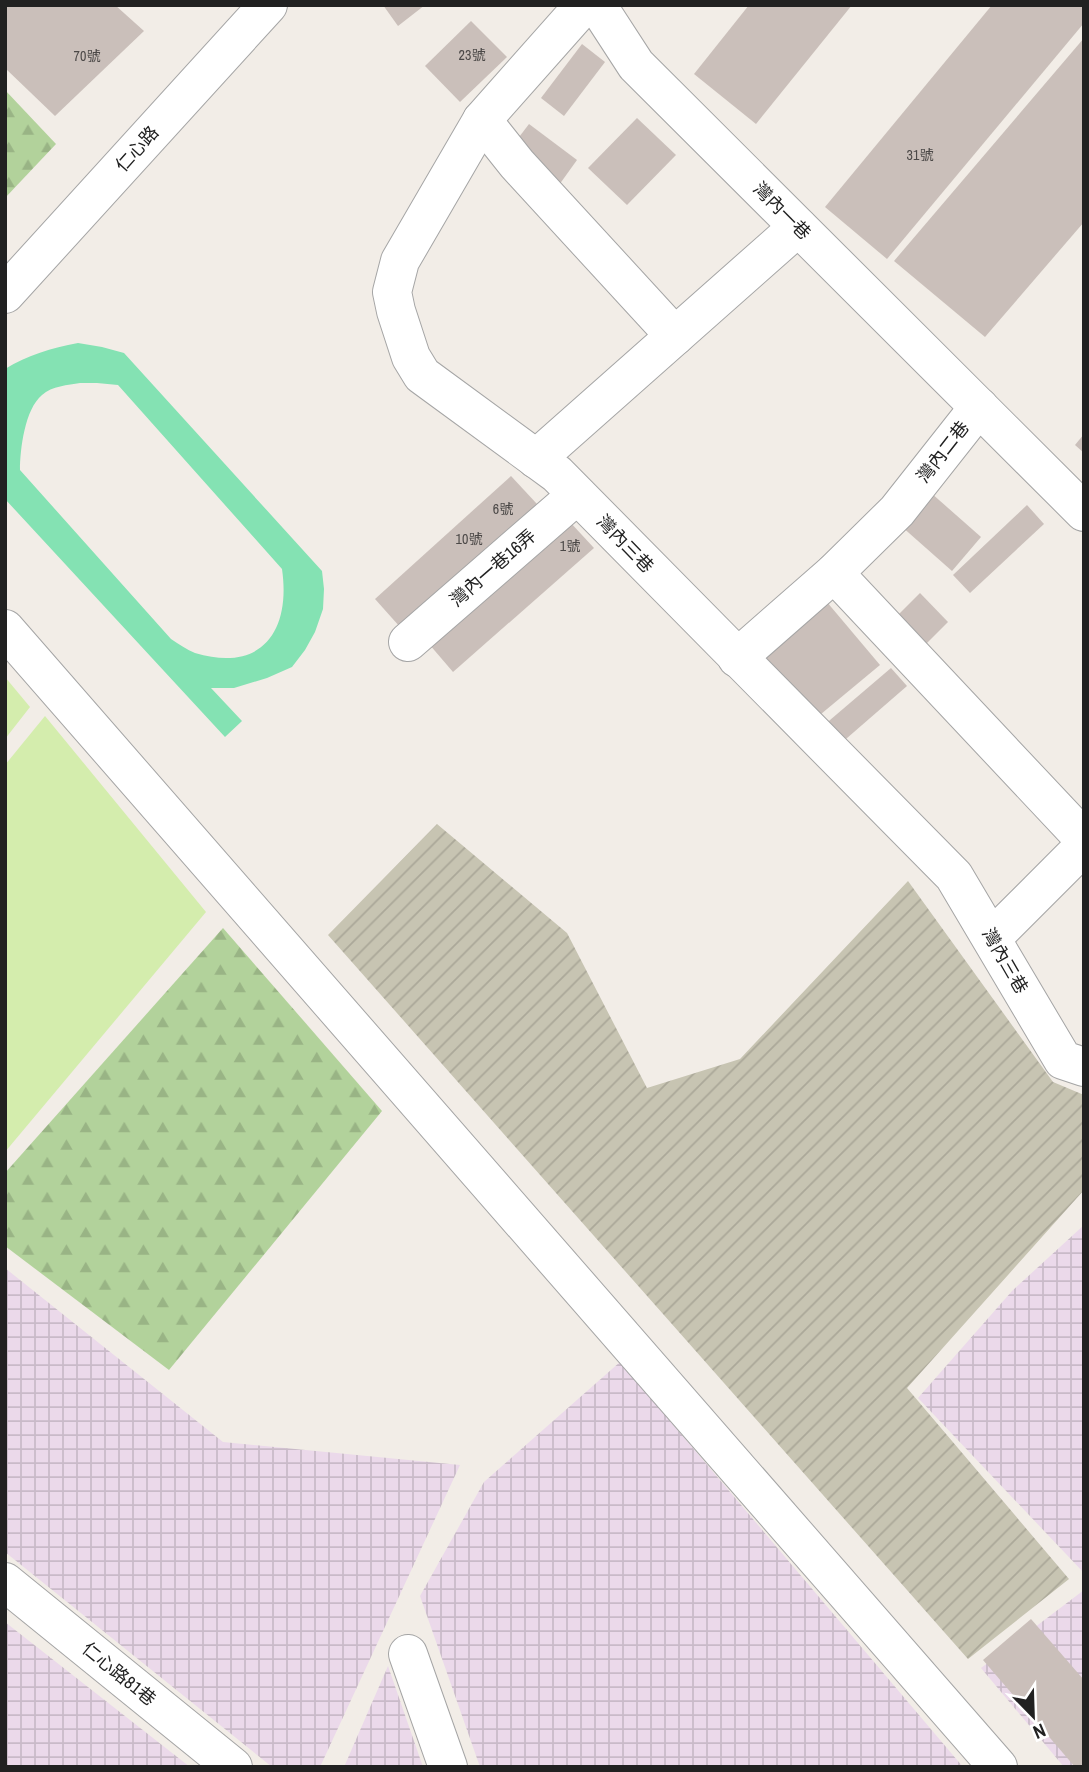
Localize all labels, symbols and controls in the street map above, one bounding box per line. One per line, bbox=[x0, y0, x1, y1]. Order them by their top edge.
house number: 23號 bbox=[459, 46, 485, 64]
house number: 70號 bbox=[74, 47, 100, 65]
street label: 仁心路 bbox=[109, 120, 164, 177]
house number: 31號 bbox=[907, 146, 933, 164]
street label: 灣內一巷 bbox=[748, 176, 817, 245]
street label: 灣內二巷 bbox=[911, 416, 975, 488]
house number: 6號 bbox=[493, 500, 513, 518]
street label: 灣內三巷 bbox=[591, 509, 659, 578]
street label: 灣內一巷16弄 bbox=[444, 523, 541, 612]
house number: 10號 bbox=[456, 530, 482, 548]
house number: 1號 bbox=[560, 537, 580, 555]
street label: 灣內三巷 bbox=[977, 923, 1034, 998]
street label: 仁心路81巷 bbox=[77, 1636, 162, 1711]
north arrow bbox=[998, 1681, 1068, 1751]
text: N bbox=[1029, 1717, 1050, 1746]

